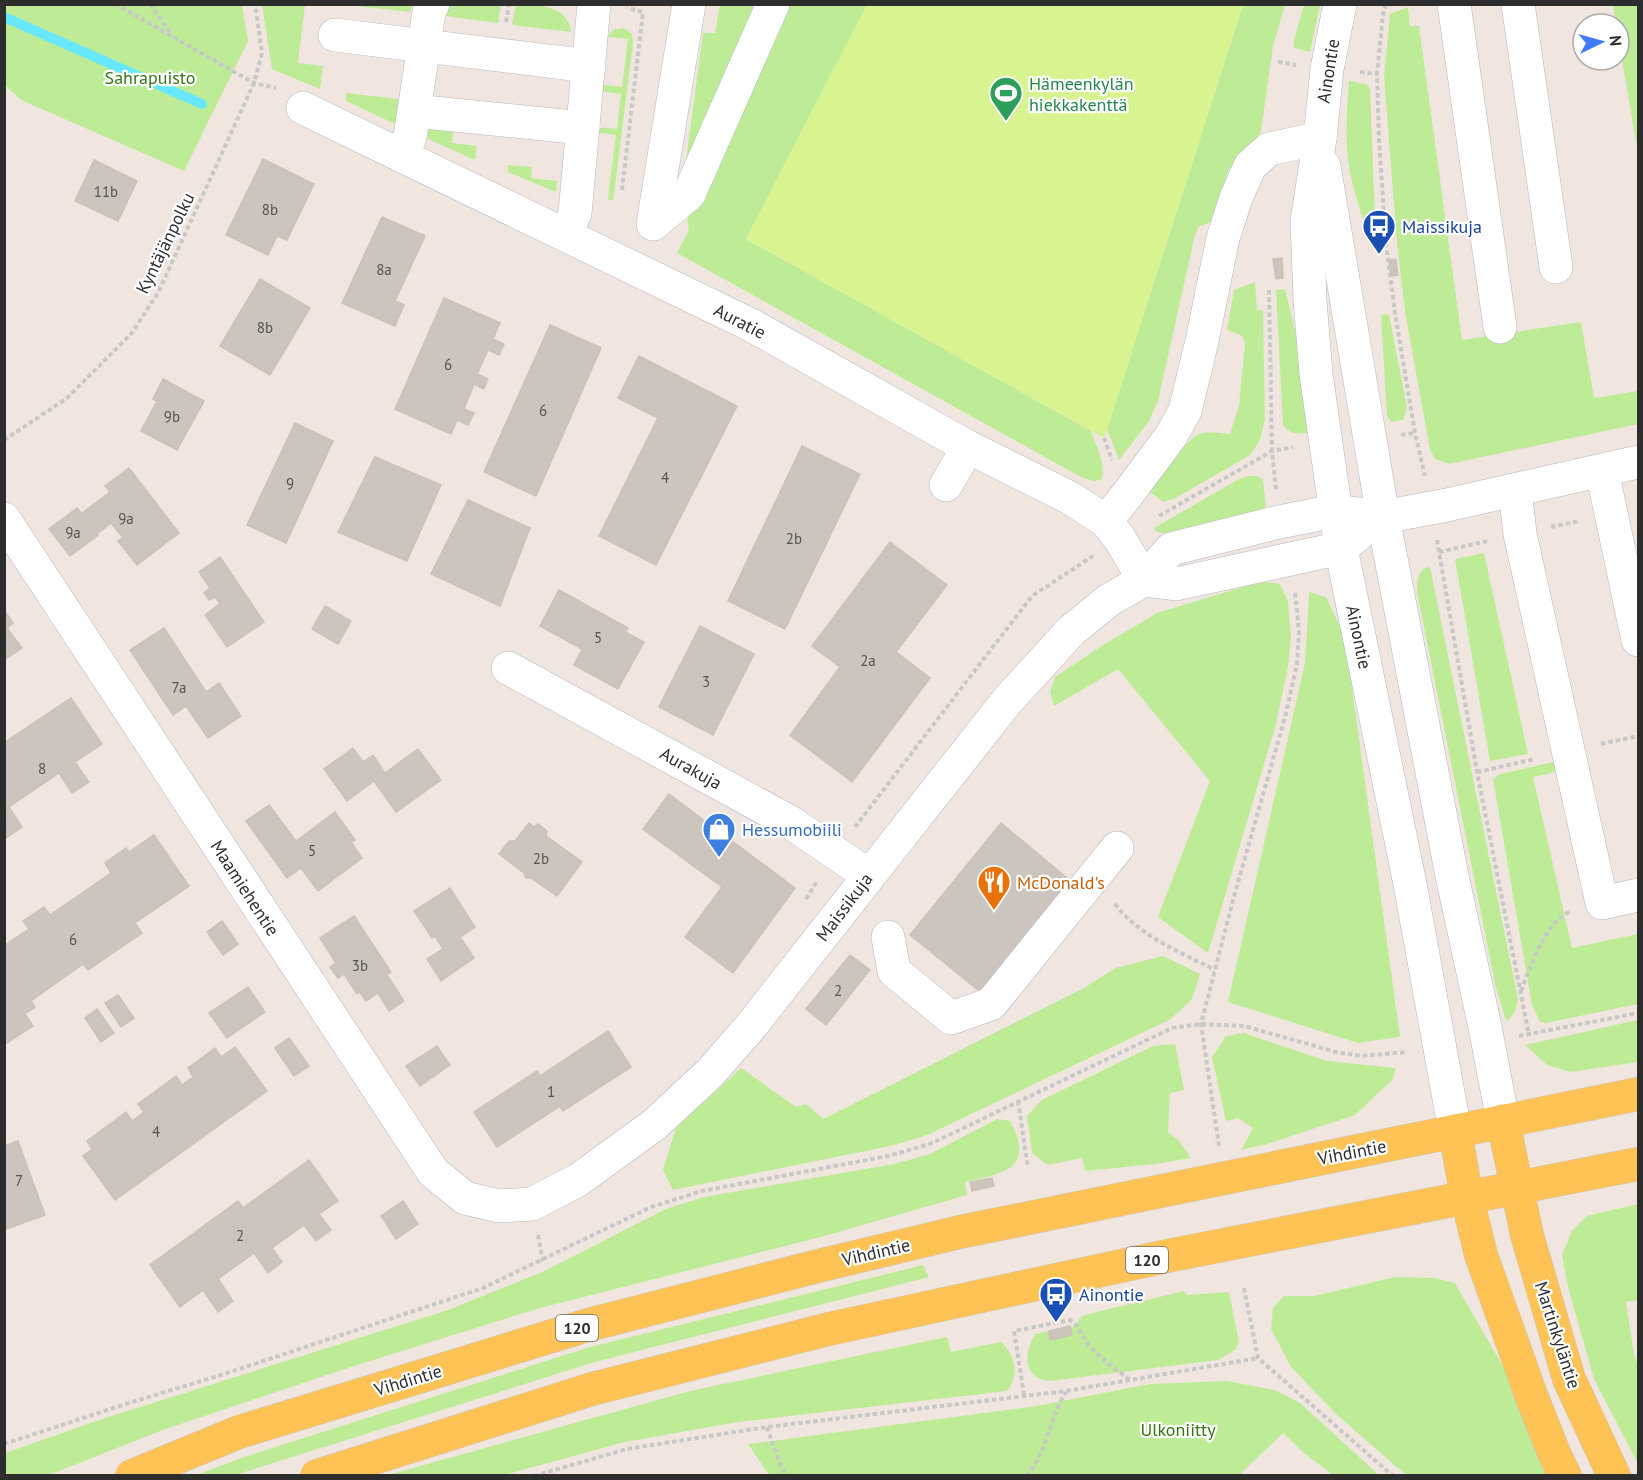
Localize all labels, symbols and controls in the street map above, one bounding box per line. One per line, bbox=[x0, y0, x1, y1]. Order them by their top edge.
north arrow bbox=[1571, 12, 1631, 72]
text: N bbox=[1606, 35, 1626, 47]
street label: Ainontie bbox=[1312, 37, 1344, 105]
park label: Sahrapuisto bbox=[105, 66, 195, 89]
place label: Hämeenkylän hiekkakenttä bbox=[1029, 72, 1134, 116]
sports icon: Hämeenkylän hiekkakenttä bbox=[988, 75, 1024, 122]
house number: 11b bbox=[94, 182, 118, 201]
street label: Kyntäjänpolku bbox=[131, 189, 199, 297]
house number: 8b bbox=[262, 200, 278, 219]
bus stop icon: Maissikuja bbox=[1361, 208, 1397, 255]
place label: Maissikuja bbox=[1402, 215, 1482, 238]
house number: 8a bbox=[376, 260, 392, 279]
street label: Auratie bbox=[710, 298, 770, 344]
house number: 8b bbox=[257, 318, 273, 337]
house number: 6 bbox=[444, 355, 452, 374]
house number: 6 bbox=[539, 401, 547, 420]
house number: 9b bbox=[164, 407, 180, 426]
house number: 4 bbox=[661, 468, 669, 487]
house number: 9 bbox=[286, 474, 294, 493]
house number: 9a bbox=[118, 509, 134, 528]
house number: 9a bbox=[65, 523, 81, 542]
house number: 2b bbox=[786, 529, 802, 548]
street label: Ainontie bbox=[1341, 603, 1377, 671]
house number: 5 bbox=[594, 628, 602, 647]
house number: 2a bbox=[860, 651, 876, 670]
house number: 3 bbox=[702, 672, 710, 691]
house number: 7a bbox=[172, 678, 186, 697]
street label: Aurakuja bbox=[656, 742, 726, 794]
house number: 8 bbox=[38, 759, 46, 778]
shop icon: Hessumobiili bbox=[701, 811, 737, 858]
place label: Hessumobiili bbox=[742, 818, 842, 841]
street label: Maamiehentie bbox=[206, 836, 284, 940]
house number: 5 bbox=[308, 841, 316, 860]
house number: 2b bbox=[533, 849, 549, 868]
restaurant icon: McDonald's bbox=[976, 864, 1012, 911]
street label: Maissikuja bbox=[811, 868, 877, 946]
place label: McDonald's bbox=[1017, 871, 1105, 894]
house number: 6 bbox=[69, 930, 77, 949]
house number: 3b bbox=[352, 956, 368, 975]
house number: 2 bbox=[834, 981, 842, 1000]
house number: 1 bbox=[547, 1082, 555, 1101]
house number: 4 bbox=[152, 1122, 160, 1141]
street label: Vihdintie bbox=[1315, 1134, 1388, 1170]
house number: 7 bbox=[15, 1171, 23, 1190]
house number: 2 bbox=[236, 1226, 244, 1245]
street label: Vihdintie bbox=[839, 1233, 912, 1271]
road number: 120 bbox=[1126, 1247, 1168, 1273]
bus stop icon: Ainontie bbox=[1038, 1276, 1074, 1323]
street label: Martinkyläntie bbox=[1530, 1278, 1586, 1392]
place label: Ainontie bbox=[1079, 1283, 1144, 1306]
road number: 120 bbox=[556, 1315, 598, 1341]
street label: Vihdintie bbox=[371, 1359, 445, 1401]
park label: Ulkoniitty bbox=[1140, 1418, 1216, 1441]

